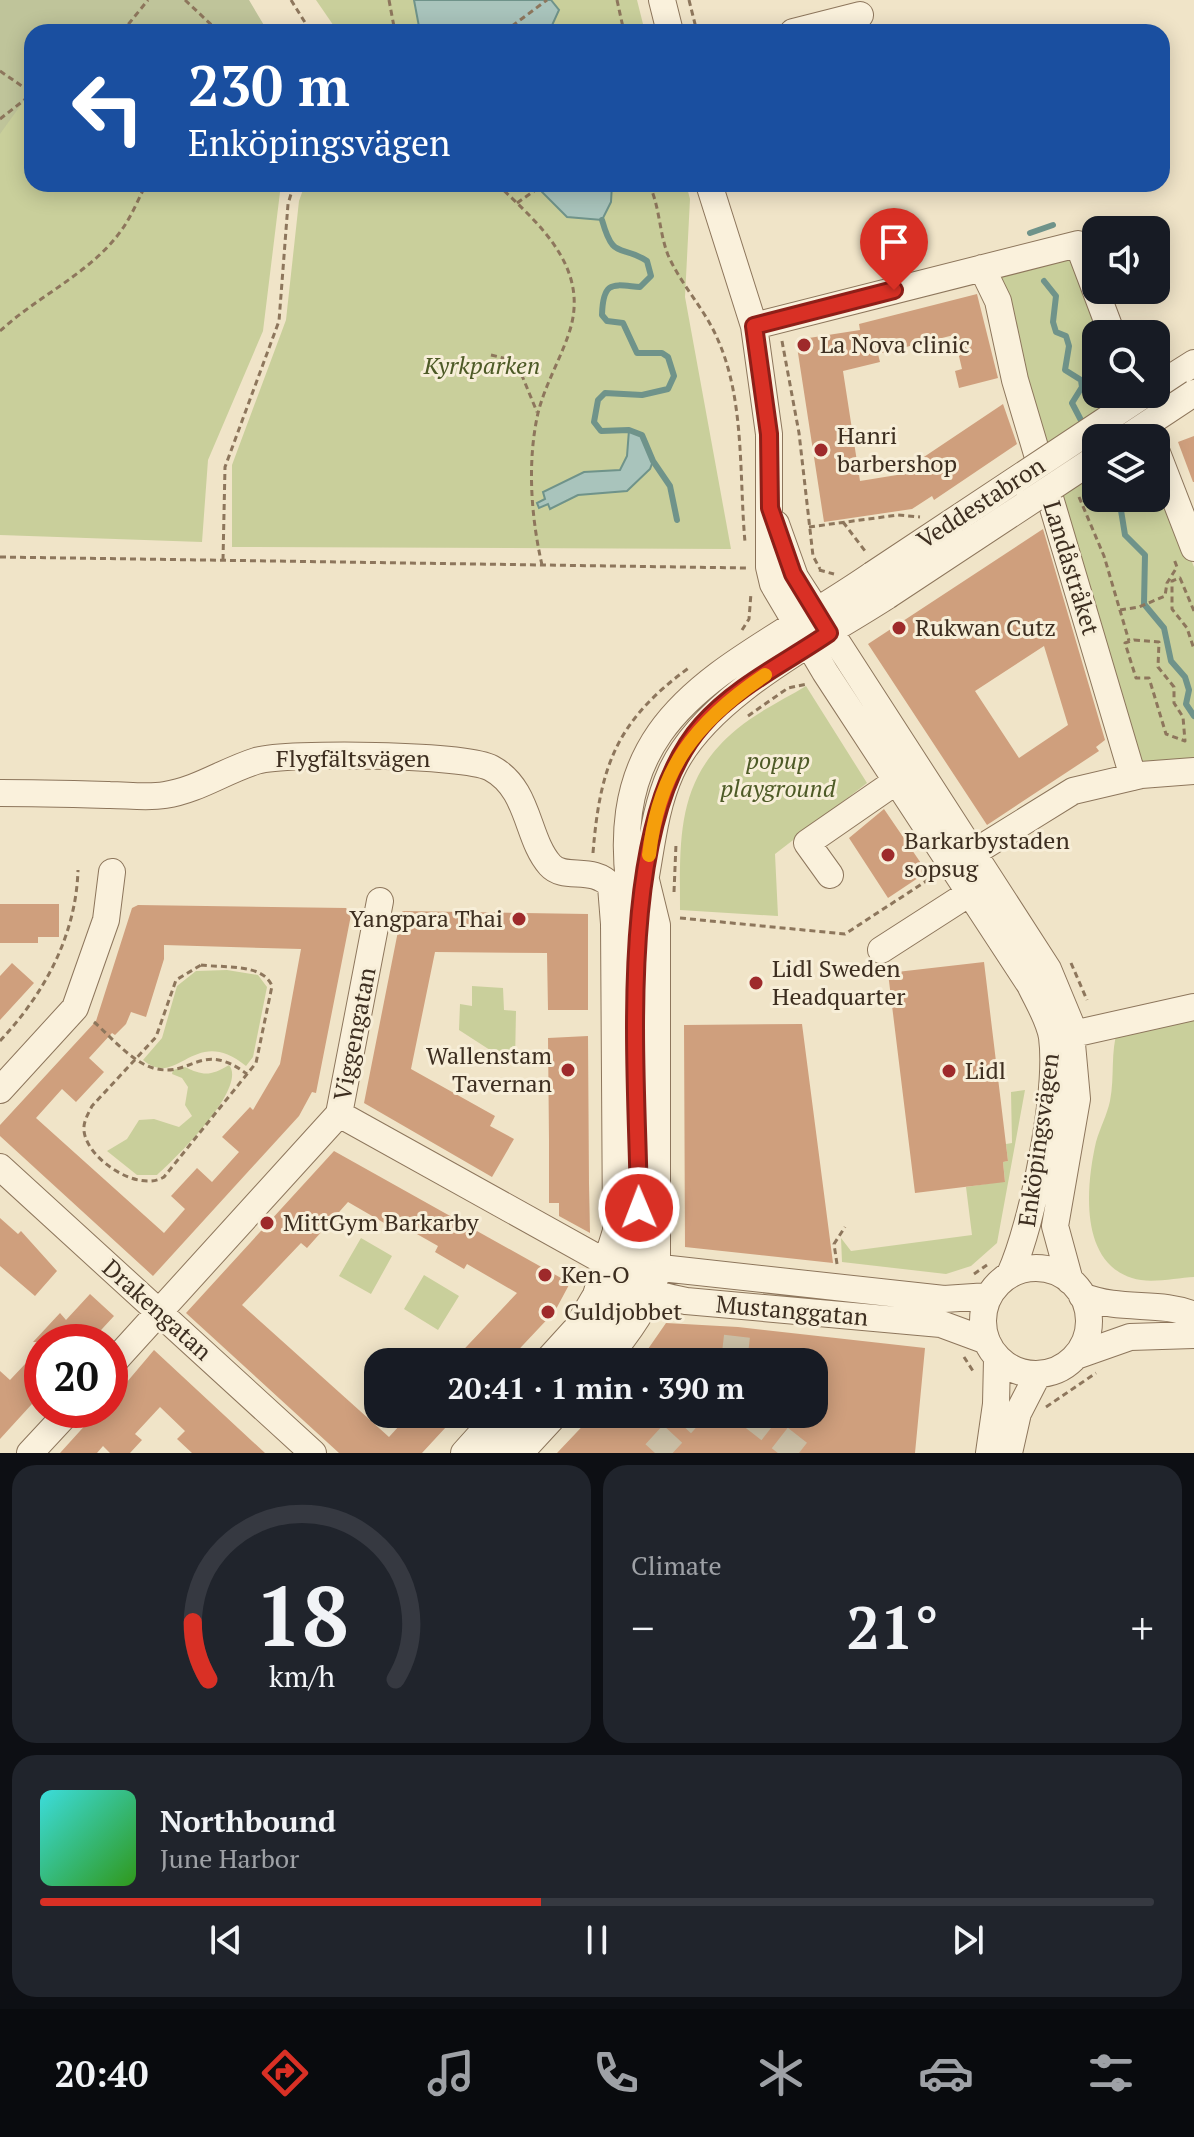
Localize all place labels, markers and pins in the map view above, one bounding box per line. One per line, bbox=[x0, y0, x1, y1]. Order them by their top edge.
pin bbox=[860, 208, 928, 290]
place label: La Nova clinic bbox=[820, 328, 970, 360]
marker: La Nova clinic bbox=[795, 336, 813, 354]
place label: Hanri barbershop bbox=[837, 419, 957, 479]
marker: Hanri barbershop bbox=[812, 441, 830, 459]
place label: Rukwan Cutz bbox=[915, 611, 1056, 643]
marker: Rukwan Cutz bbox=[890, 619, 908, 637]
place label: Barkarbystaden sopsug bbox=[904, 824, 1070, 884]
marker: Barkarbystaden sopsug bbox=[879, 846, 897, 864]
place label: Yangpara Thai bbox=[349, 902, 503, 934]
marker: Yangpara Thai bbox=[510, 910, 528, 928]
place label: Lidl Sweden Headquarter bbox=[772, 952, 906, 1012]
marker: Lidl Sweden Headquarter bbox=[747, 974, 765, 992]
place label: Wallenstam Tavernan bbox=[426, 1039, 552, 1099]
place label: Lidl bbox=[965, 1054, 1006, 1086]
marker: Wallenstam Tavernan bbox=[559, 1061, 577, 1079]
marker: Lidl bbox=[940, 1062, 958, 1080]
place label: MittGym Barkarby bbox=[283, 1206, 479, 1238]
marker: MittGym Barkarby bbox=[258, 1214, 276, 1232]
place label: Ken-O bbox=[561, 1258, 630, 1290]
marker: Ken-O bbox=[536, 1266, 554, 1284]
place label: Guldjobbet bbox=[564, 1295, 682, 1327]
marker: Guldjobbet bbox=[539, 1303, 557, 1321]

